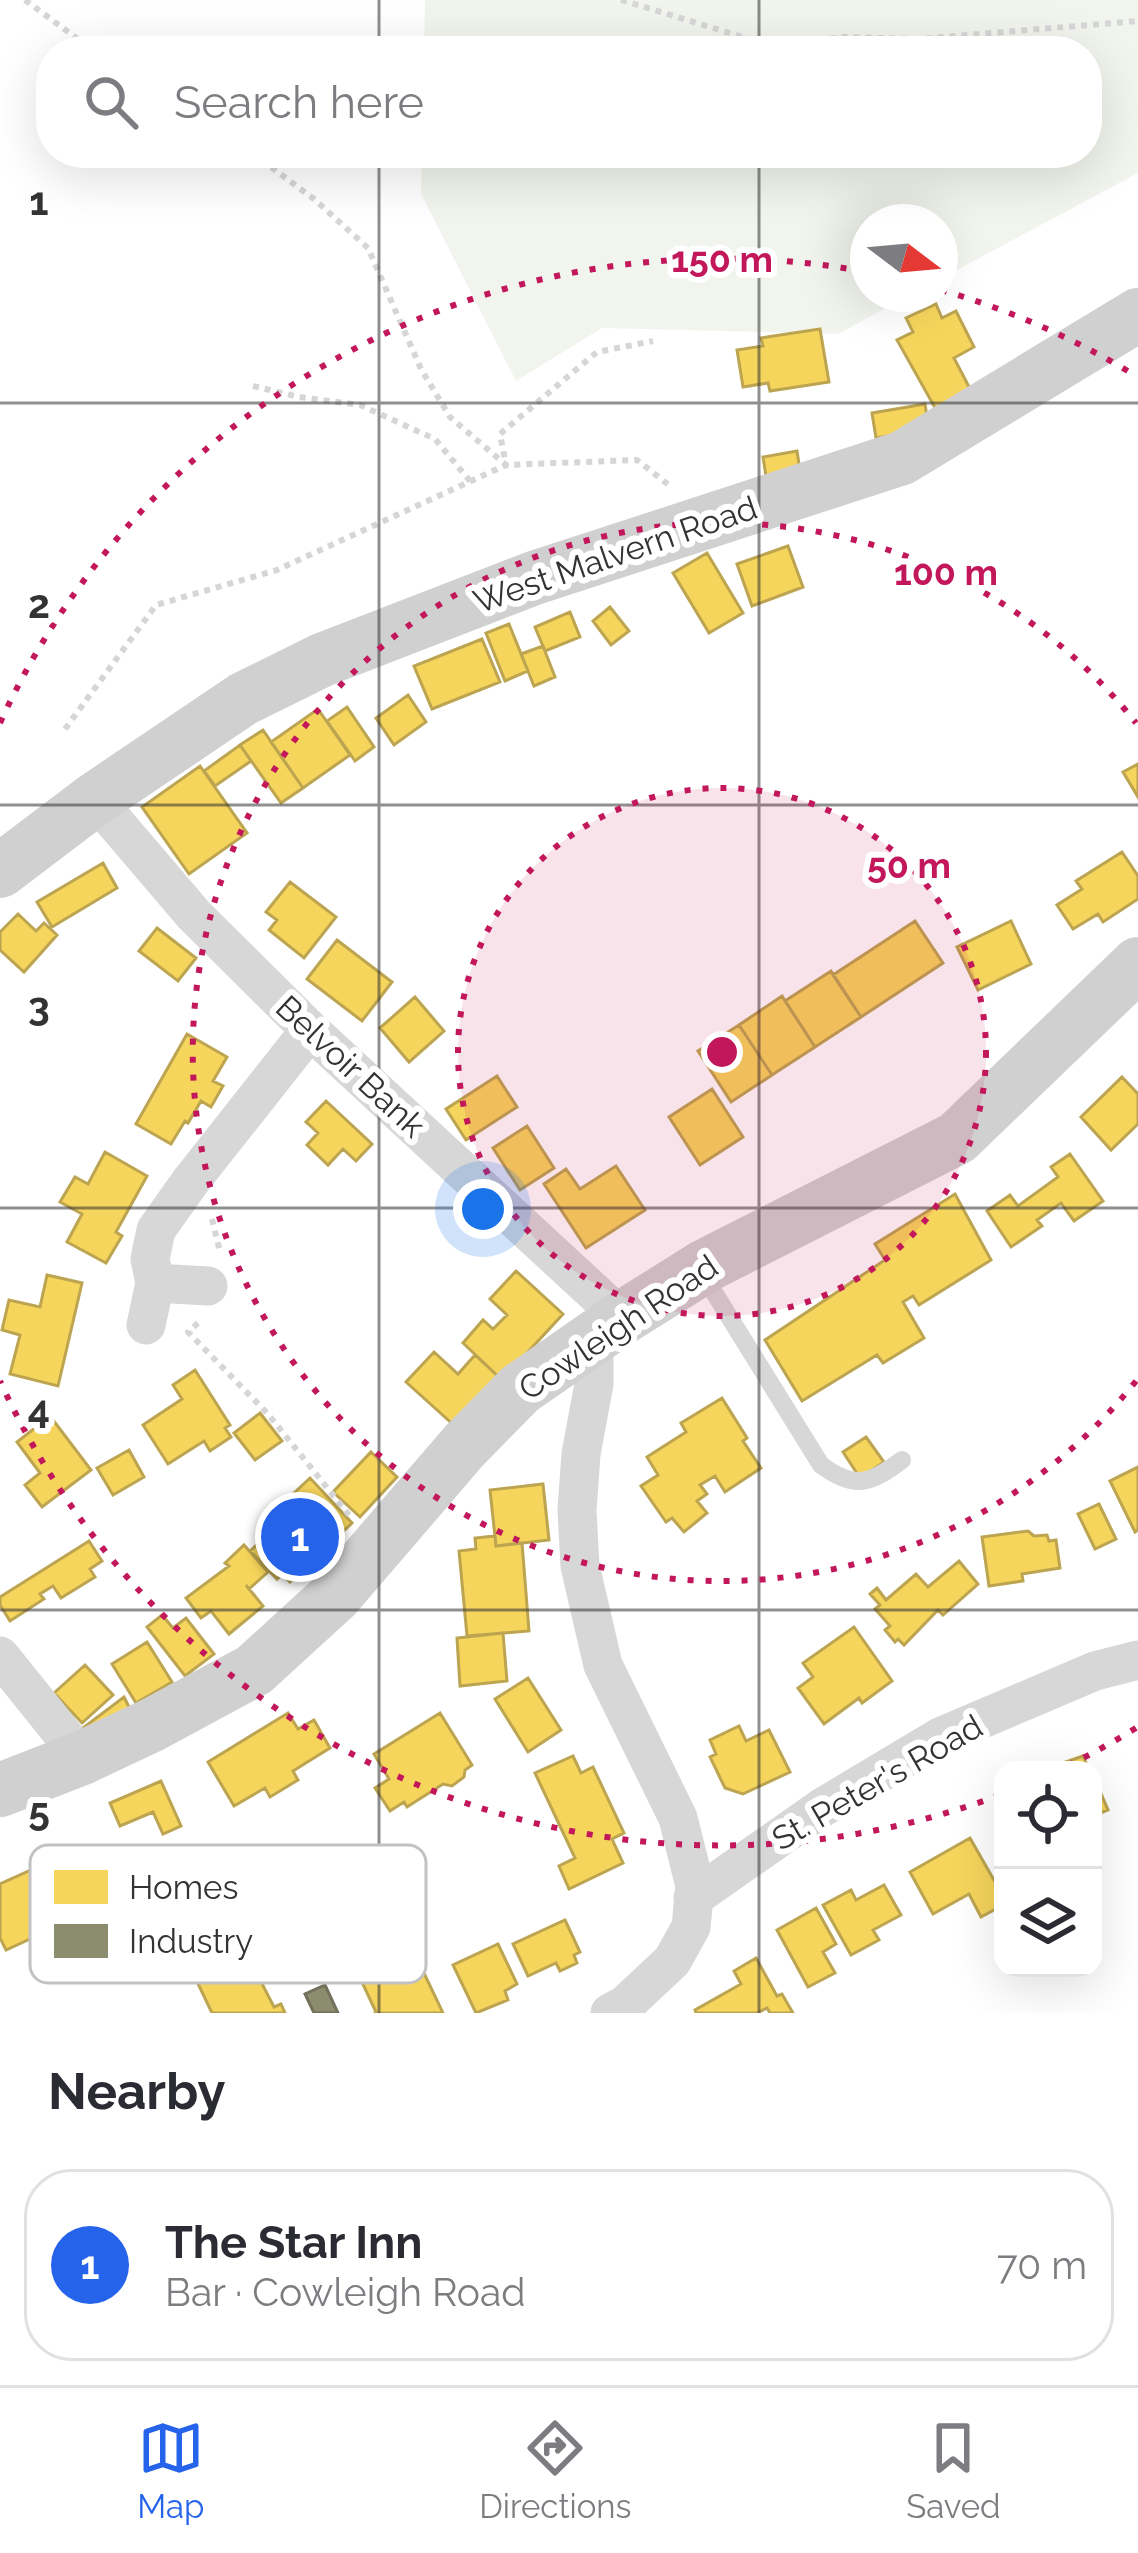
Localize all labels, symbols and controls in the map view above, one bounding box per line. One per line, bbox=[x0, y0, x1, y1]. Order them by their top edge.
search box bbox=[36, 36, 1102, 168]
icon: search bbox=[78, 69, 144, 135]
text: Search here bbox=[174, 76, 424, 129]
text: 1 bbox=[29, 178, 49, 224]
north arrow bbox=[850, 204, 958, 312]
text: 150 m bbox=[671, 238, 773, 280]
street label: West Malvern Road bbox=[468, 488, 762, 621]
text: 100 m bbox=[894, 551, 998, 593]
text: 2 bbox=[28, 581, 50, 627]
text: 50 m bbox=[867, 844, 951, 886]
text: 3 bbox=[28, 983, 50, 1029]
street label: Belvoir Bank bbox=[268, 987, 434, 1146]
centre of rings bbox=[701, 1031, 743, 1073]
your location bbox=[453, 1179, 513, 1239]
street label: Cowleigh Road bbox=[512, 1247, 725, 1408]
text: 4 bbox=[28, 1386, 50, 1432]
pin: 1 bbox=[261, 1492, 339, 1582]
street label: St. Peter's Road bbox=[765, 1706, 989, 1858]
map controls bbox=[994, 1761, 1102, 1977]
button: locate bbox=[994, 1761, 1102, 1869]
text: 5 bbox=[28, 1788, 50, 1834]
legend bbox=[30, 1845, 426, 1983]
text: Homes bbox=[129, 1868, 238, 1907]
button: layers bbox=[994, 1869, 1102, 1977]
text: Industry bbox=[129, 1922, 253, 1961]
text: Nearby bbox=[48, 2061, 225, 2121]
text: The Star Inn bbox=[165, 2216, 422, 2269]
text: 1 bbox=[80, 2242, 100, 2288]
text: 70 m bbox=[997, 2242, 1087, 2288]
text: Bar · Cowleigh Road bbox=[165, 2269, 526, 2315]
tab: Map bbox=[137, 2415, 204, 2526]
tab: Directions bbox=[479, 2415, 632, 2526]
tab: Saved bbox=[906, 2415, 1001, 2526]

